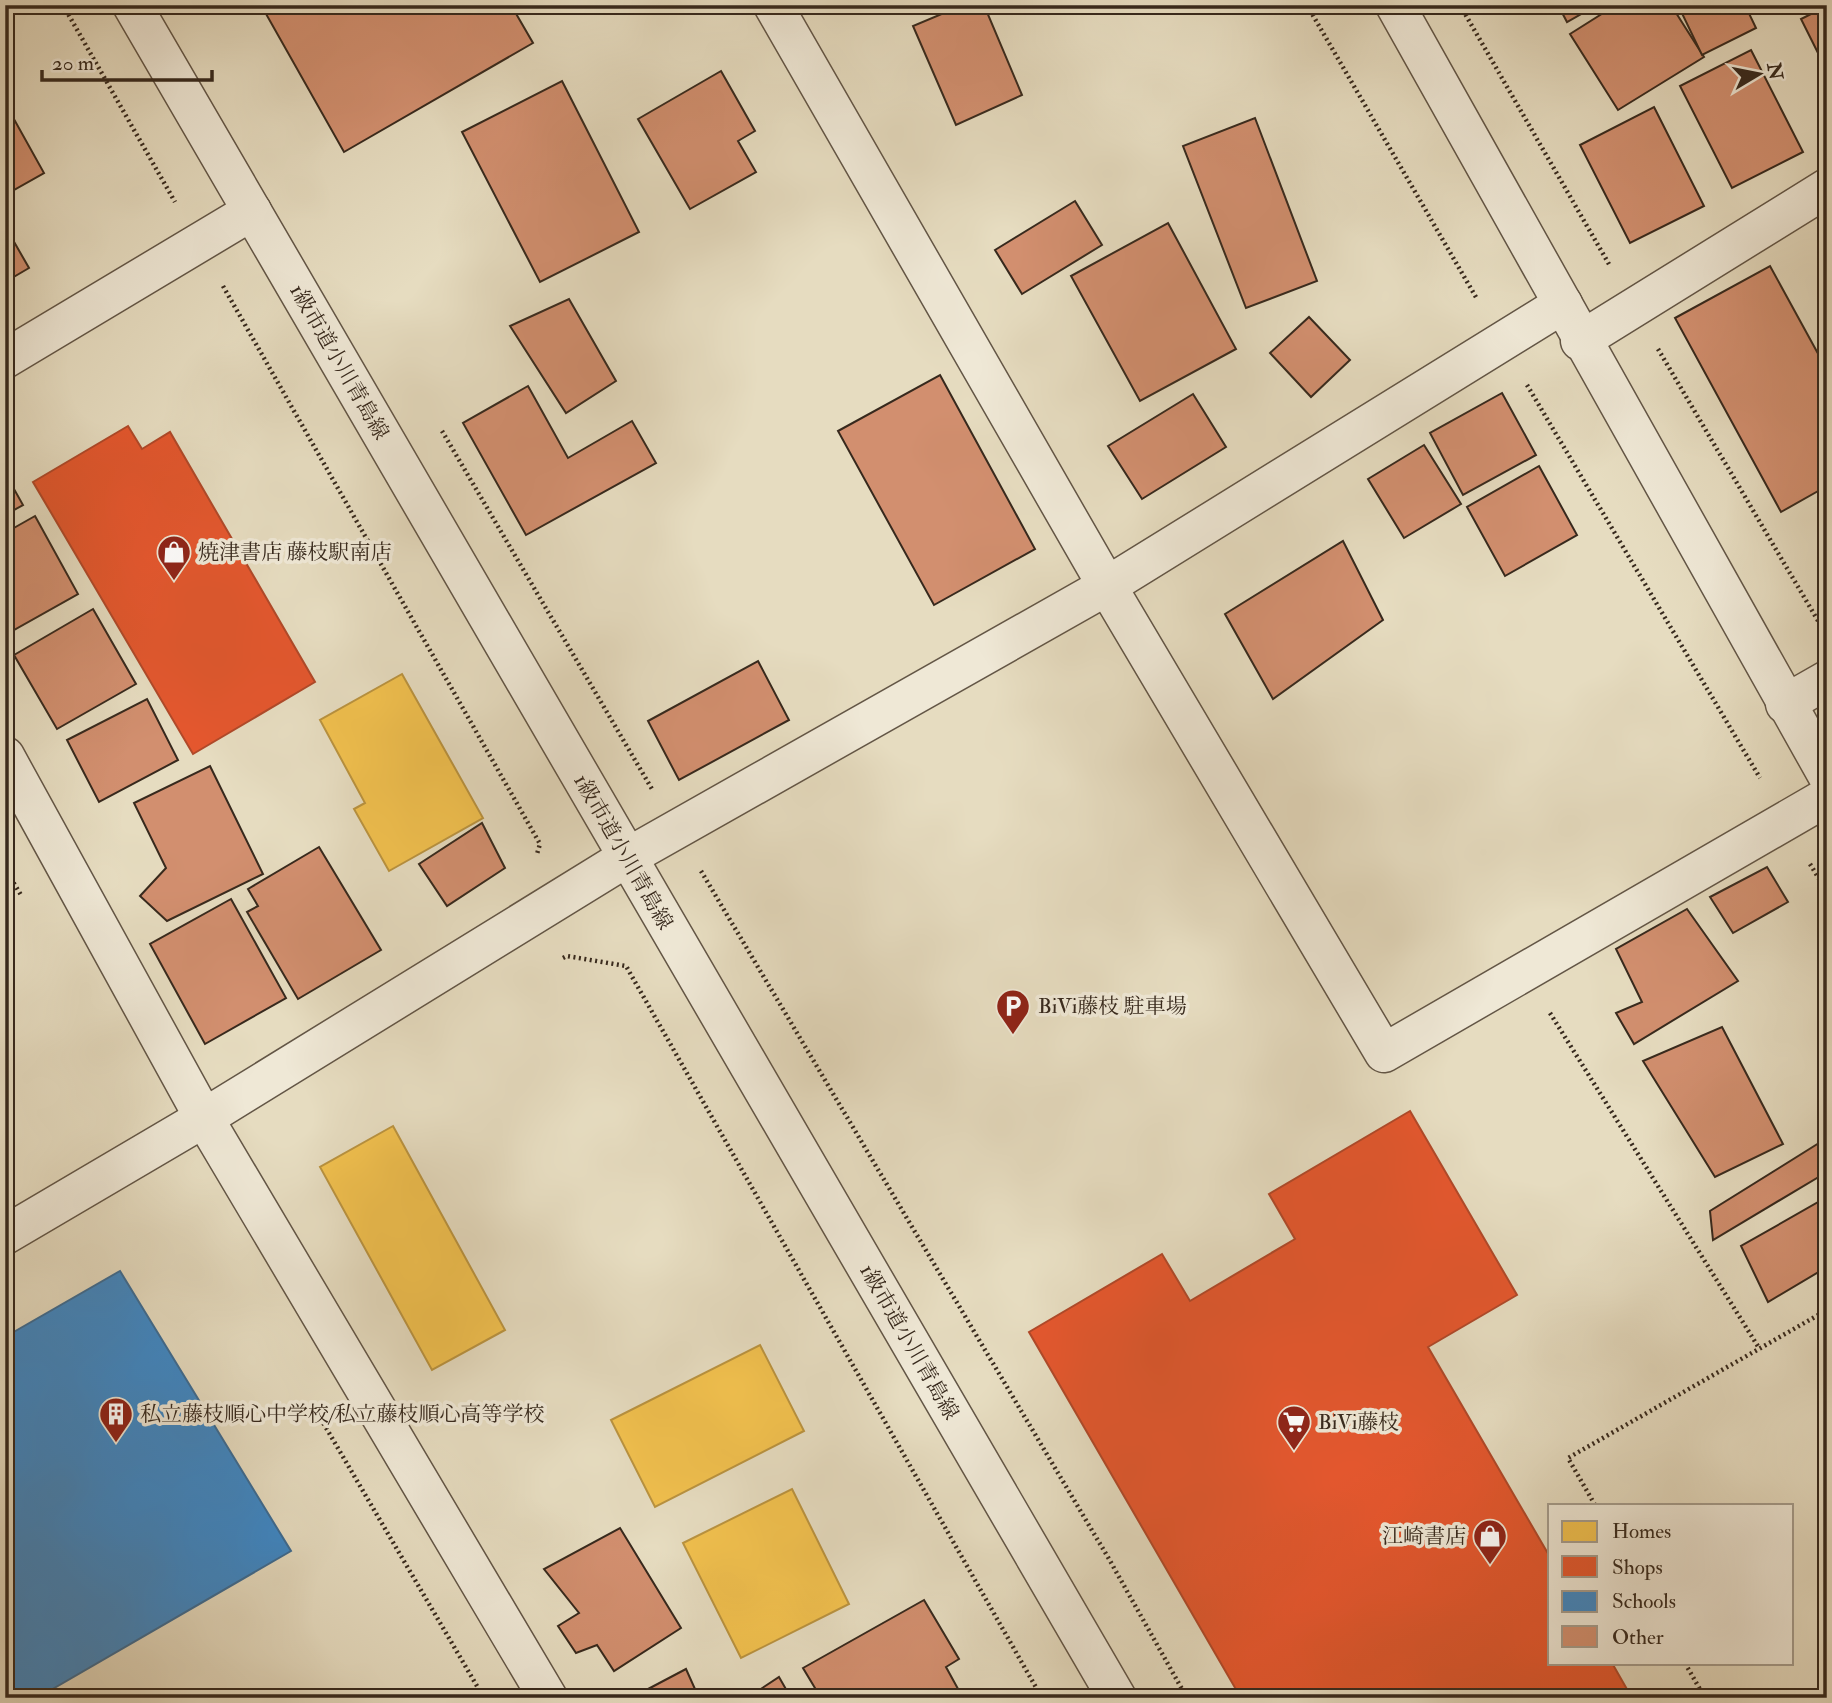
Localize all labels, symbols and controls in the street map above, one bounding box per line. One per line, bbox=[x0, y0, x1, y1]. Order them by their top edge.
scale bar bbox=[42, 38, 212, 82]
north arrow bbox=[1724, 38, 1794, 108]
text: 20 m bbox=[52, 50, 94, 77]
text: N bbox=[1761, 60, 1788, 83]
street label: 1級市道小川青島線 bbox=[283, 279, 395, 445]
shop icon: 焼津書店 藤枝駅南店 bbox=[155, 533, 193, 582]
place label: 焼津書店 藤枝駅南店 bbox=[198, 539, 391, 566]
street label: 1級市道小川青島線 bbox=[567, 769, 679, 935]
parking icon: BiVi藤枝 駐車場 bbox=[994, 987, 1032, 1036]
place label: BiVi藤枝 駐車場 bbox=[1038, 993, 1187, 1020]
street label: 1級市道小川青島線 bbox=[853, 1259, 965, 1425]
building icon: 私立藤枝順心中学校/私立藤枝順心高等学校 bbox=[97, 1395, 135, 1444]
place label: 私立藤枝順心中学校/私立藤枝順心高等学校 bbox=[140, 1401, 544, 1428]
supermarket icon: BiVi藤枝 bbox=[1275, 1403, 1313, 1452]
place label: BiVi藤枝 bbox=[1318, 1409, 1399, 1436]
legend bbox=[1548, 1504, 1794, 1664]
shop icon: 江崎書店 bbox=[1471, 1517, 1509, 1566]
text: Homes bbox=[1612, 1518, 1671, 1545]
place label: 江崎書店 bbox=[1382, 1523, 1466, 1550]
text: Shops bbox=[1612, 1554, 1663, 1581]
text: Schools bbox=[1612, 1588, 1676, 1615]
text: Other bbox=[1612, 1624, 1664, 1651]

